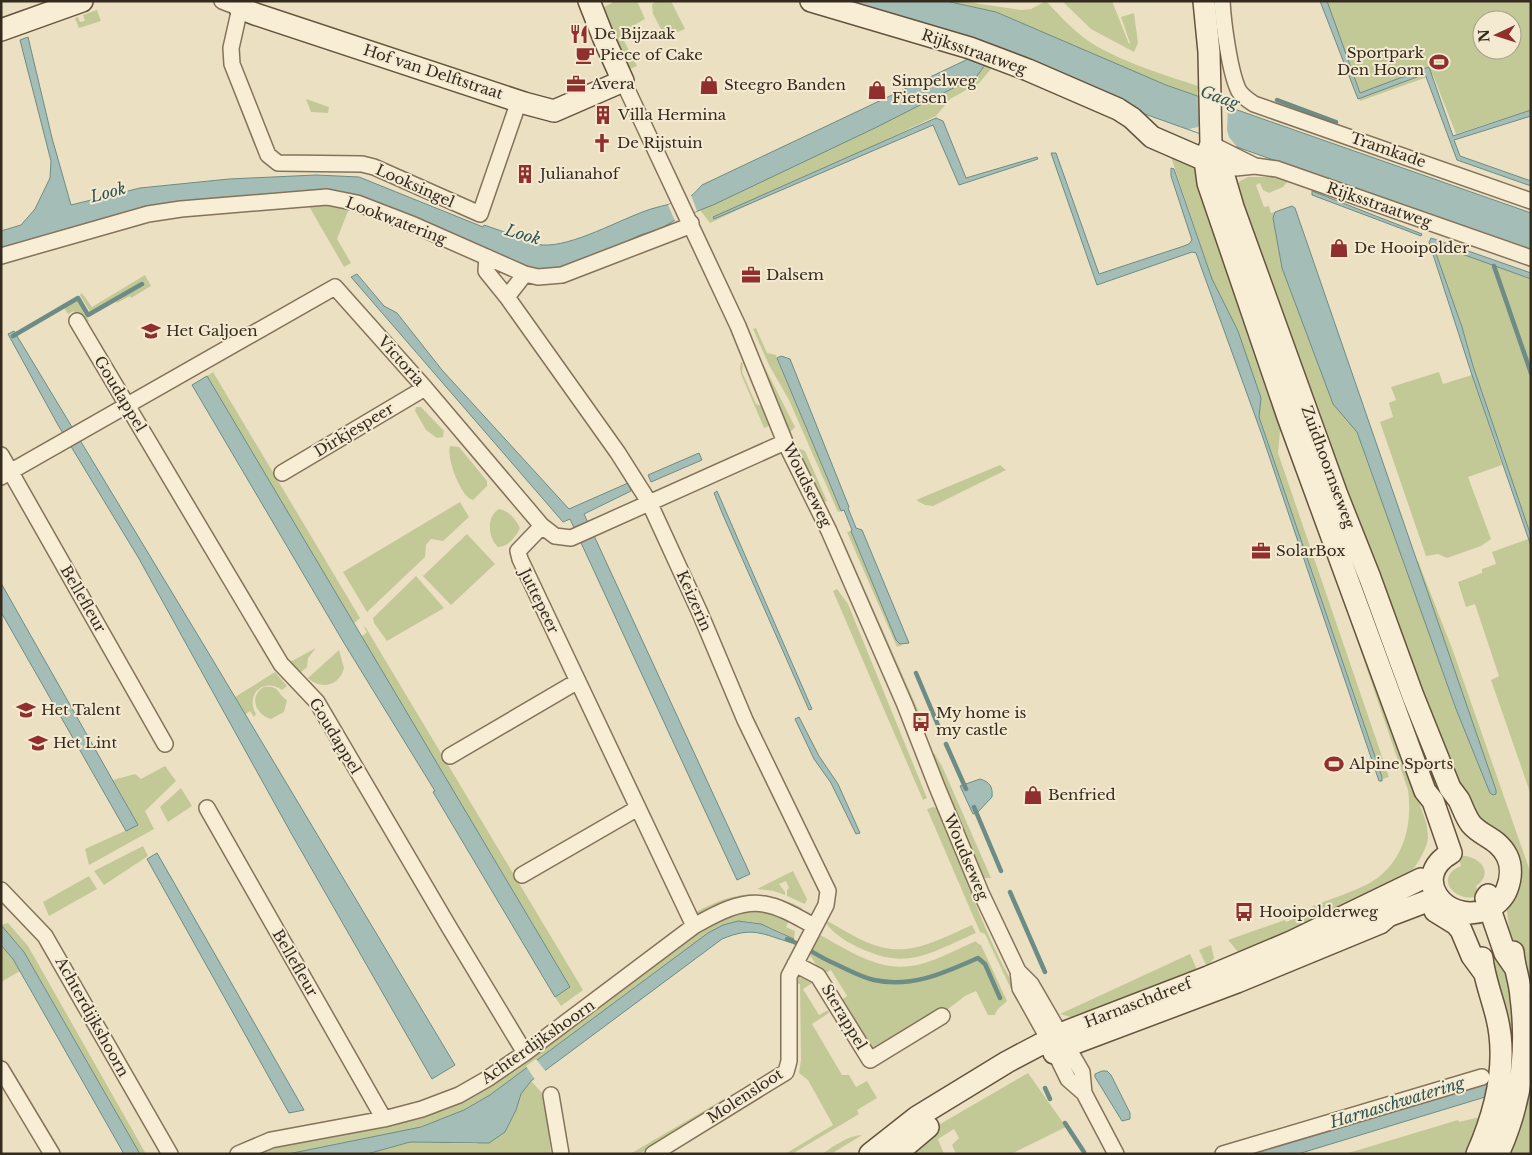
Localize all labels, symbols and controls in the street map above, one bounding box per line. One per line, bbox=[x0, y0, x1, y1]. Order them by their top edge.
north arrow bbox=[1472, 10, 1522, 60]
restaurant icon: De Bijzaak bbox=[568, 23, 590, 45]
place label: De Bijzaak bbox=[594, 24, 676, 43]
street label: Rijksstraatweg bbox=[919, 25, 1030, 79]
text: N bbox=[1475, 29, 1493, 43]
street label: Hof van Delftstraat bbox=[361, 40, 506, 103]
place label: Sportpark Den Hoorn bbox=[1337, 43, 1425, 79]
cafe icon: Piece of Cake bbox=[574, 44, 596, 66]
place label: Piece of Cake bbox=[600, 45, 703, 64]
sports icon: Sportpark Den Hoorn bbox=[1428, 51, 1450, 73]
place label: Simpelweg Fietsen bbox=[892, 71, 978, 107]
office icon: Avera bbox=[565, 73, 587, 95]
place label: Avera bbox=[590, 74, 635, 93]
shop icon: Steegro Banden bbox=[698, 74, 720, 96]
place label: Steegro Banden bbox=[724, 75, 846, 94]
shop icon: Simpelweg Fietsen bbox=[866, 79, 888, 101]
water label: Gaag bbox=[1198, 81, 1243, 114]
building icon: Villa Hermina bbox=[592, 104, 614, 126]
place label: Villa Hermina bbox=[617, 105, 727, 124]
street label: Tramkade bbox=[1348, 128, 1429, 171]
church icon: De Rijstuin bbox=[591, 132, 613, 154]
place label: De Rijstuin bbox=[617, 133, 703, 152]
street label: Looksingel bbox=[373, 160, 458, 211]
building icon: Julianahof bbox=[514, 163, 536, 185]
place label: Julianahof bbox=[538, 164, 621, 183]
water label: Look bbox=[87, 178, 128, 207]
street label: Rijksstraatweg bbox=[1324, 178, 1435, 232]
street label: Lookwatering bbox=[343, 193, 450, 249]
water label: Look bbox=[502, 219, 543, 249]
shop icon: De Hooipolder bbox=[1328, 237, 1350, 259]
place label: De Hooipolder bbox=[1354, 238, 1470, 257]
office icon: Dalsem bbox=[740, 264, 762, 286]
place label: Dalsem bbox=[766, 265, 824, 284]
school or university icon: Het Galjoen bbox=[140, 320, 162, 342]
place label: Het Galjoen bbox=[166, 321, 258, 340]
street label: Victoria bbox=[373, 331, 429, 390]
street label: Goudappel bbox=[90, 352, 151, 435]
street label: Dirkjespeer bbox=[311, 398, 398, 461]
street label: Zuidhoornseweg bbox=[1297, 403, 1360, 532]
street label: Woudseweg bbox=[778, 438, 837, 531]
office icon: SolarBox bbox=[1250, 540, 1272, 562]
place label: SolarBox bbox=[1276, 541, 1345, 560]
street label: Bellefleur bbox=[57, 562, 111, 636]
street label: Juttepeer bbox=[515, 563, 564, 637]
street label: Keizerin bbox=[673, 567, 716, 634]
street label: Goudappel bbox=[305, 694, 366, 777]
school or university icon: Het Talent bbox=[15, 699, 37, 721]
place label: Het Talent bbox=[41, 700, 121, 719]
place label: My home is my castle bbox=[936, 703, 1027, 739]
bus stop icon: My home is my castle bbox=[910, 711, 932, 733]
school or university icon: Het Lint bbox=[27, 732, 49, 754]
place label: Het Lint bbox=[53, 733, 117, 752]
sports icon: Alpine Sports bbox=[1323, 753, 1345, 775]
place label: Alpine Sports bbox=[1348, 754, 1453, 773]
shop icon: Benfried bbox=[1022, 784, 1044, 806]
place label: Benfried bbox=[1048, 785, 1116, 804]
street label: Woudseweg bbox=[939, 810, 994, 904]
bus stop icon: Hooipolderweg bbox=[1233, 901, 1255, 923]
place label: Hooipolderweg bbox=[1259, 902, 1379, 921]
street label: Bellefleur bbox=[269, 926, 323, 1000]
street label: Achterdijkshoorn bbox=[51, 953, 133, 1080]
street label: Harnaschdreef bbox=[1081, 973, 1196, 1032]
street label: Sterappel bbox=[817, 980, 871, 1053]
street label: Achterdijkshoorn bbox=[476, 995, 598, 1088]
street label: Molensloot bbox=[703, 1064, 786, 1127]
water label: Harnaschwatering bbox=[1326, 1072, 1468, 1132]

